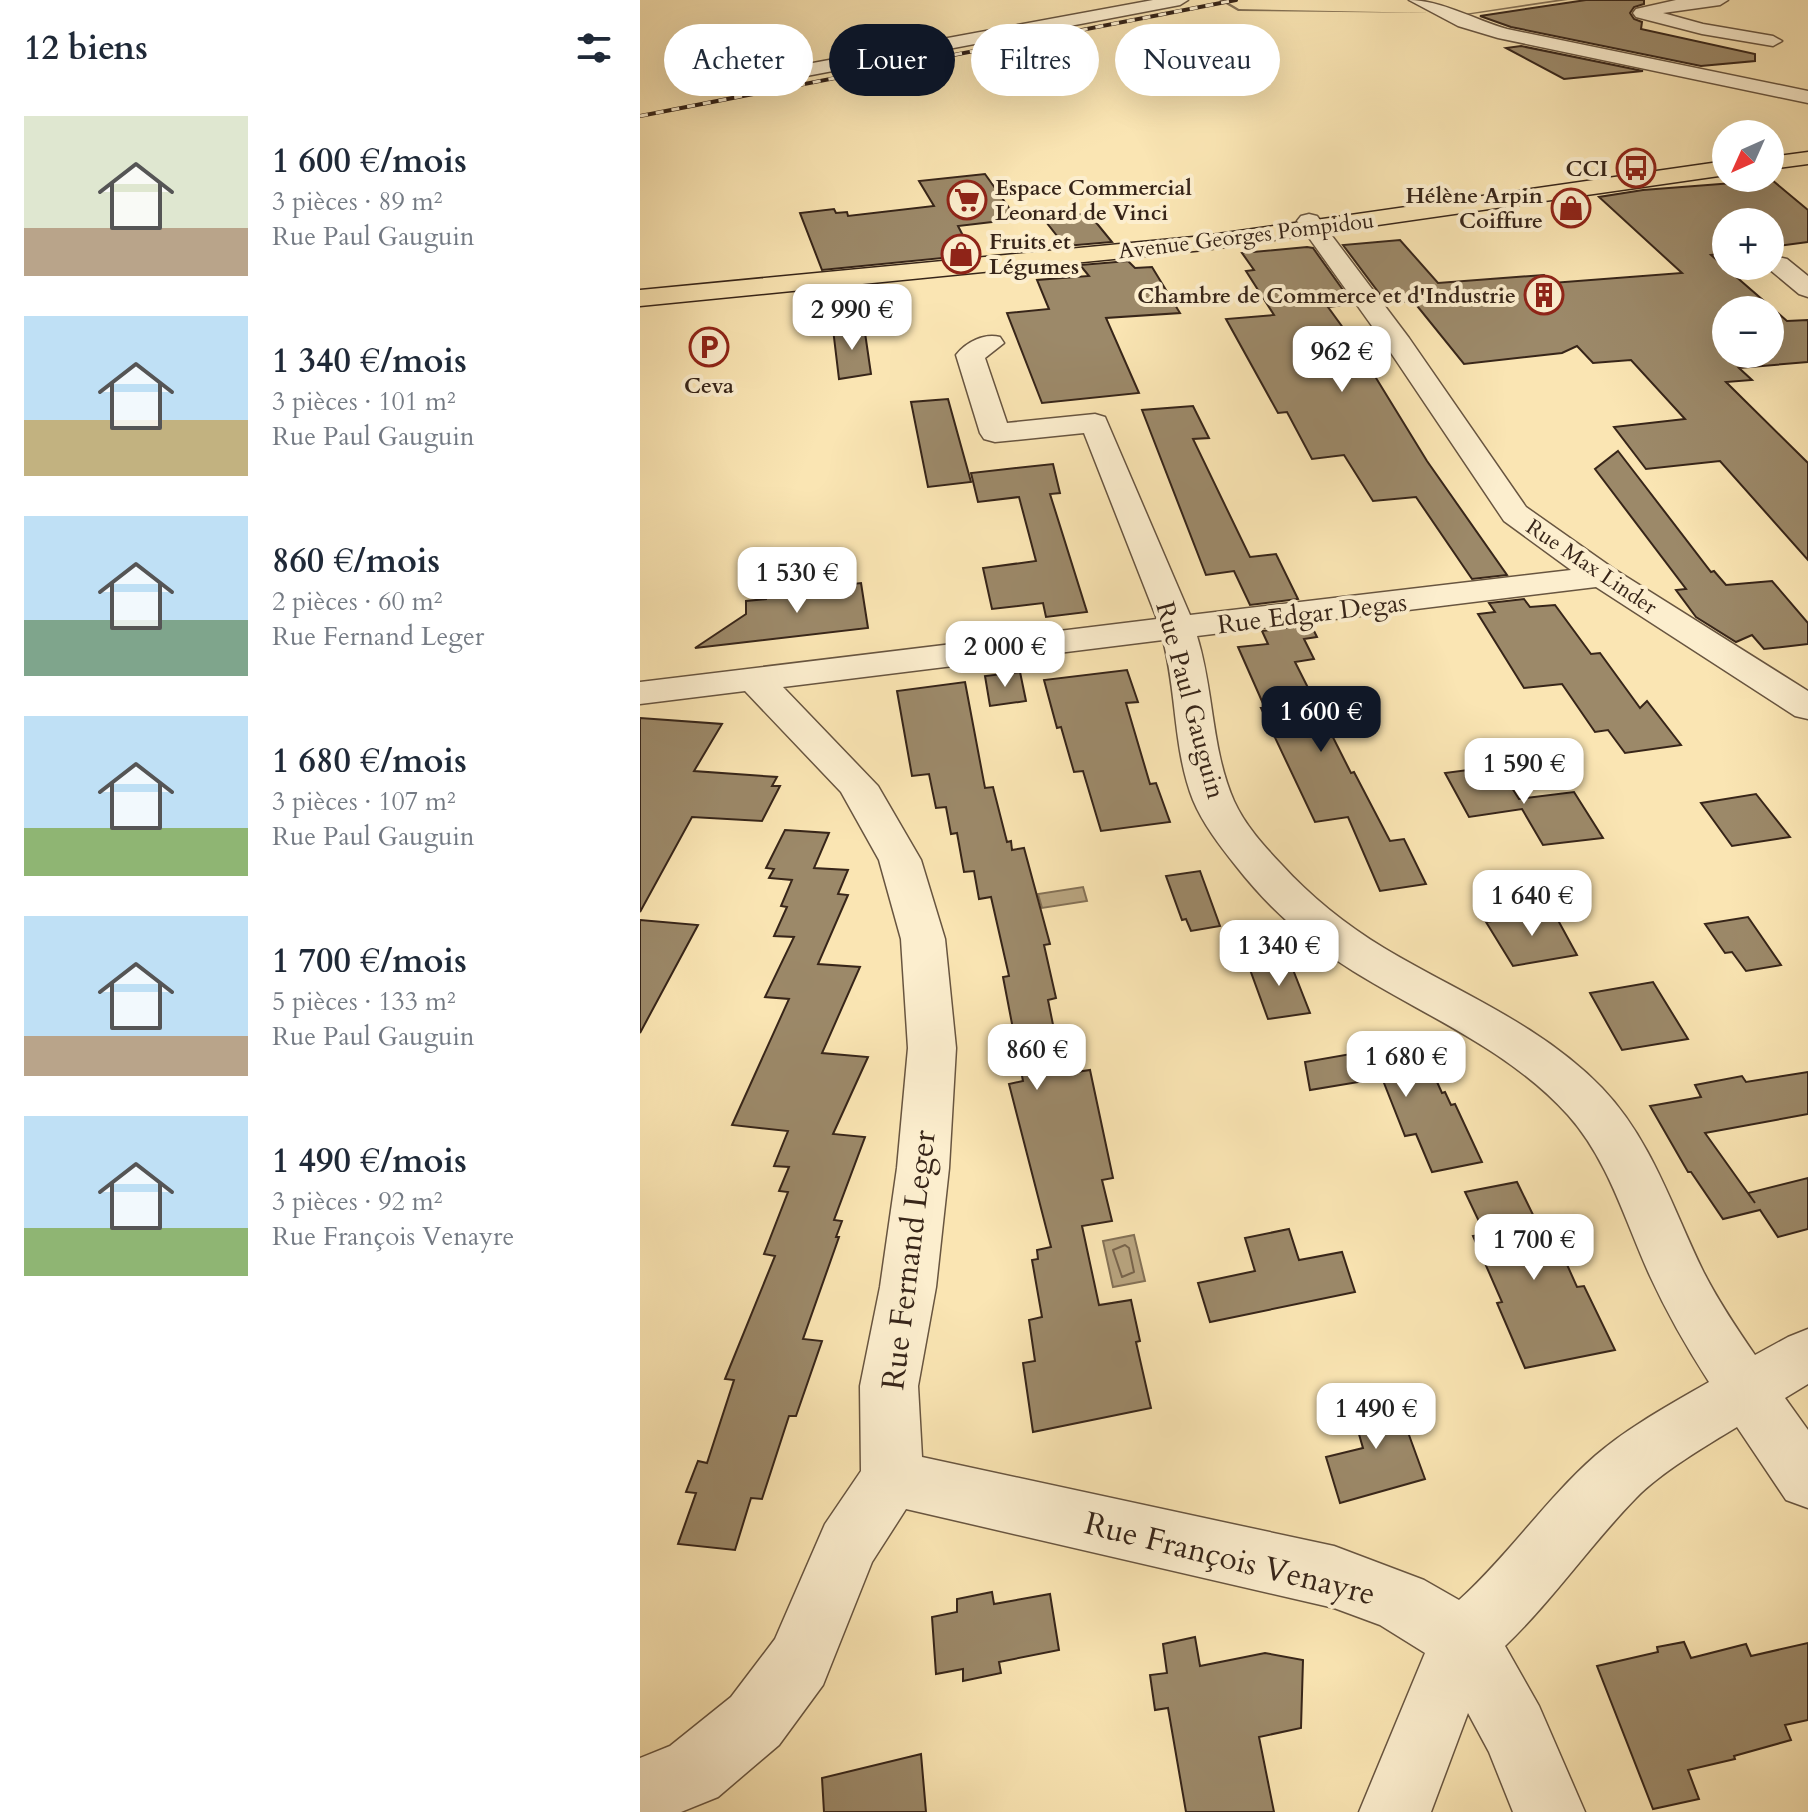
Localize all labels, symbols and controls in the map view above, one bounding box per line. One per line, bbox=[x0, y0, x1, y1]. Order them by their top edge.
chip: Acheter bbox=[664, 24, 813, 96]
chip: Louer bbox=[829, 24, 955, 96]
chip: Filtres bbox=[971, 24, 1099, 96]
chip: Nouveau bbox=[1115, 24, 1280, 96]
text: 12 biens bbox=[24, 25, 148, 71]
icon: filters bbox=[572, 26, 616, 70]
north arrow bbox=[1712, 120, 1784, 192]
map controls bbox=[1712, 120, 1784, 368]
text: 1 600 €/mois bbox=[272, 138, 467, 184]
bus stop icon: CCI bbox=[1615, 147, 1657, 189]
icon: home bbox=[88, 148, 184, 244]
place label: CCI bbox=[1565, 154, 1608, 184]
place label: Espace Commercial Leonard de Vinci bbox=[995, 173, 1192, 228]
supermarket icon: Espace Commercial Leonard de Vinci bbox=[946, 179, 988, 221]
place label: Hélène Arpin Coiffure bbox=[1405, 181, 1543, 236]
text: 3 pièces · 89 m² bbox=[272, 184, 443, 219]
shop icon: Hélène Arpin Coiffure bbox=[1550, 187, 1592, 229]
street label: Avenue Georges Pompidou bbox=[1117, 205, 1376, 267]
button: + bbox=[1712, 208, 1784, 280]
text: Rue Paul Gauguin bbox=[272, 219, 475, 254]
place label: Fruits et Légumes bbox=[989, 227, 1079, 282]
shop icon: Fruits et Légumes bbox=[940, 233, 982, 275]
building icon: Chambre de Commerce et d'Industrie bbox=[1523, 274, 1565, 316]
place label: Chambre de Commerce et d'Industrie bbox=[1137, 281, 1516, 311]
pin: 2 990 € bbox=[778, 284, 926, 352]
text: 2 990 € bbox=[811, 292, 893, 327]
button: − bbox=[1712, 296, 1784, 368]
parking icon: Ceva bbox=[688, 326, 730, 368]
pin: 962 € bbox=[1286, 326, 1398, 394]
text: 962 € bbox=[1311, 334, 1373, 369]
text: 1 340 €/mois bbox=[272, 338, 467, 384]
icon: home bbox=[88, 348, 184, 444]
place label: Ceva bbox=[684, 371, 734, 401]
text: 3 pièces · 101 m² bbox=[272, 384, 456, 419]
text: Rue Paul Gauguin bbox=[272, 419, 475, 454]
street label: Rue Max Linder bbox=[1520, 512, 1664, 622]
text: 860 €/mois bbox=[272, 538, 440, 584]
pin: 1 530 € bbox=[723, 547, 871, 615]
icon: home bbox=[88, 548, 184, 644]
text: 1 530 € bbox=[756, 555, 838, 590]
text: 2 pièces · 60 m² bbox=[272, 584, 443, 619]
street label: Rue Edgar Degas bbox=[1215, 585, 1409, 642]
street label: Rue Paul Gauguin bbox=[1147, 598, 1234, 803]
text: Rue Fernand Leger bbox=[272, 619, 484, 654]
pin: 2 000 € bbox=[931, 621, 1079, 689]
text: 2 000 € bbox=[964, 629, 1046, 664]
pin: 1 600 € bbox=[1247, 686, 1395, 754]
text: 1 600 € bbox=[1280, 694, 1362, 729]
text: 1 680 €/mois bbox=[272, 738, 467, 784]
pin: 1 590 € bbox=[1450, 738, 1598, 806]
text: 1 590 € bbox=[1483, 746, 1565, 781]
icon: home bbox=[88, 748, 184, 844]
text: 3 pièces · 107 m² bbox=[272, 784, 456, 819]
text: Rue Paul Gauguin bbox=[272, 819, 475, 854]
pin: 1 640 € bbox=[1458, 870, 1606, 938]
text: 1 640 € bbox=[1491, 878, 1573, 913]
pin: 1 340 € bbox=[1205, 920, 1353, 988]
text: 1 340 € bbox=[1238, 928, 1320, 963]
text: 1 700 €/mois bbox=[272, 938, 467, 984]
icon: home bbox=[88, 948, 184, 1044]
text: 5 pièces · 133 m² bbox=[272, 984, 456, 1019]
text: Rue Paul Gauguin bbox=[272, 1019, 475, 1054]
pin: 860 € bbox=[981, 1024, 1093, 1092]
pin: 1 680 € bbox=[1332, 1031, 1480, 1099]
text: 860 € bbox=[1006, 1032, 1068, 1067]
text: 1 680 € bbox=[1365, 1039, 1447, 1074]
street label: Rue Fernand Leger bbox=[871, 1128, 947, 1392]
text: 1 490 €/mois bbox=[272, 1138, 467, 1184]
icon: home bbox=[88, 1148, 184, 1244]
text: 3 pièces · 92 m² bbox=[272, 1184, 443, 1219]
pin: 1 700 € bbox=[1460, 1214, 1608, 1282]
text: Rue François Venayre bbox=[272, 1219, 514, 1254]
text: 1 700 € bbox=[1493, 1222, 1575, 1257]
pin: 1 490 € bbox=[1302, 1383, 1450, 1451]
text: 1 490 € bbox=[1335, 1391, 1417, 1426]
street label: Rue François Venayre bbox=[1080, 1502, 1380, 1616]

